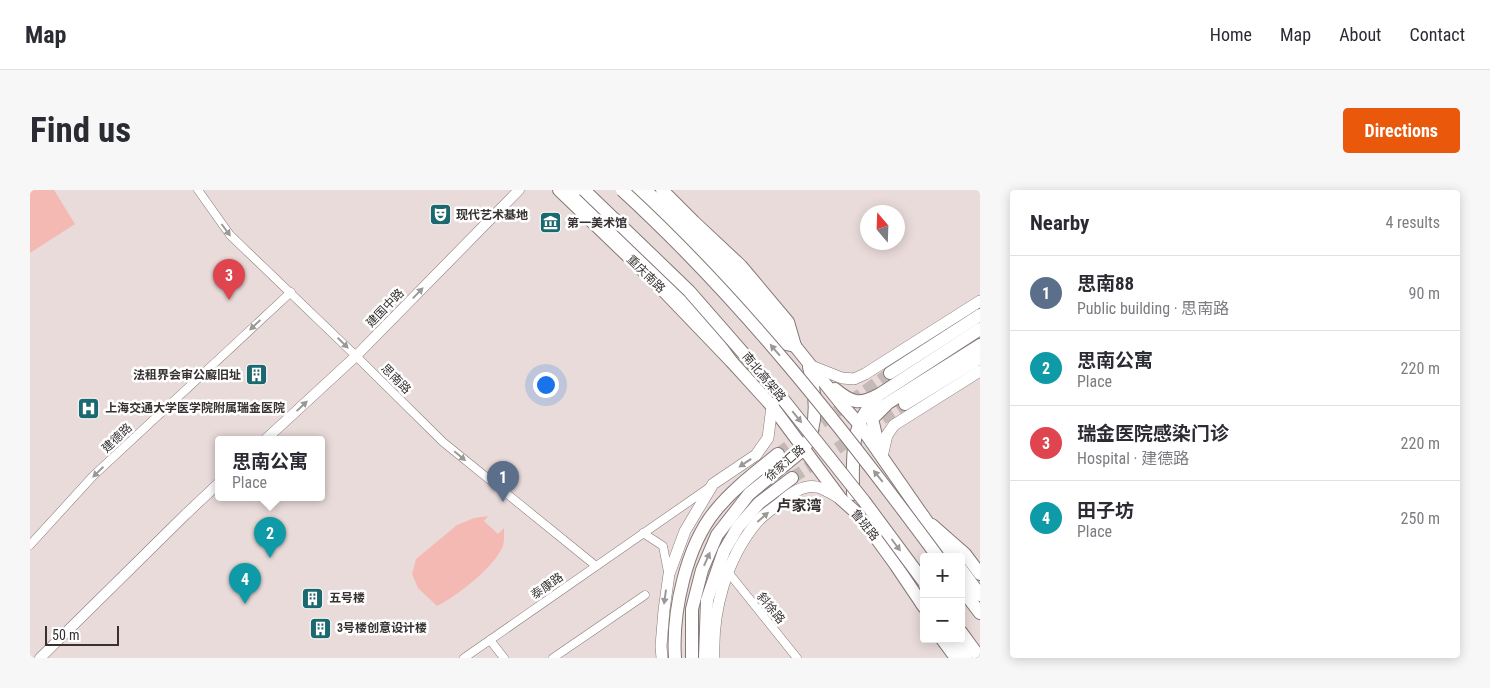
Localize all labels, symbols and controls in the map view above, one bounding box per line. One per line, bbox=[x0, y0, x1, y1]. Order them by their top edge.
text: Map bbox=[25, 21, 66, 49]
text: Home bbox=[1210, 24, 1252, 45]
text: Map bbox=[1280, 24, 1311, 45]
text: About bbox=[1339, 24, 1381, 45]
text: Contact bbox=[1409, 24, 1465, 45]
button: Directions bbox=[1343, 108, 1460, 153]
text: Find us bbox=[30, 110, 131, 151]
theatre icon: 现代艺术基地 bbox=[428, 203, 452, 227]
north arrow bbox=[860, 205, 905, 250]
place label: 现代艺术基地 bbox=[456, 208, 528, 222]
museum icon: 第一美术馆 bbox=[539, 211, 563, 235]
text: Nearby bbox=[1030, 211, 1089, 235]
text: 4 results bbox=[1385, 213, 1440, 232]
place label: 第一美术馆 bbox=[567, 216, 627, 230]
one-way arrow bbox=[221, 223, 232, 236]
street label: 重庆南路 bbox=[624, 252, 668, 296]
pin: 3 bbox=[213, 259, 245, 300]
text: 思南88 bbox=[1077, 272, 1134, 295]
text: 1 bbox=[1042, 284, 1050, 303]
text: 90 m bbox=[1408, 284, 1440, 303]
street label: 建国中路 bbox=[363, 286, 407, 330]
one-way arrow bbox=[412, 287, 424, 299]
text: Public building · 思南路 bbox=[1077, 299, 1229, 318]
one-way arrow bbox=[249, 319, 261, 331]
one-way arrow bbox=[337, 337, 349, 349]
one-way arrow bbox=[770, 344, 781, 356]
text: 思南公寓 bbox=[1077, 349, 1153, 372]
street label: 南北高架路 bbox=[739, 350, 789, 404]
text: 2 bbox=[1042, 359, 1050, 378]
text: 220 m bbox=[1401, 359, 1440, 378]
street label: 思南路 bbox=[378, 361, 414, 397]
building icon: 法租界会审公廨旧址 bbox=[245, 363, 269, 387]
place label: 法租界会审公廨旧址 bbox=[133, 368, 241, 382]
your location bbox=[533, 372, 559, 398]
text: Place bbox=[1077, 372, 1112, 391]
hospital icon: 上海交通大学医学院附属瑞金医院 bbox=[77, 396, 101, 420]
one-way arrow bbox=[295, 400, 307, 412]
place label: 上海交通大学医学院附属瑞金医院 bbox=[105, 401, 285, 415]
one-way arrow bbox=[791, 410, 802, 423]
street label: 建德路 bbox=[99, 421, 135, 455]
text: 瑞金医院感染门诊 bbox=[1077, 422, 1229, 445]
text: 3 bbox=[1042, 434, 1050, 453]
text: 220 m bbox=[1401, 434, 1440, 453]
popup bbox=[215, 436, 325, 501]
street label: 徐家汇路 bbox=[762, 442, 808, 484]
text: Hospital · 建德路 bbox=[1077, 449, 1189, 468]
text: 思南公寓 bbox=[232, 450, 308, 473]
one-way arrow bbox=[453, 450, 466, 461]
one-way arrow bbox=[739, 458, 752, 468]
pin: 1 bbox=[487, 461, 519, 502]
one-way arrow bbox=[92, 466, 104, 478]
one-way arrow bbox=[872, 469, 883, 482]
text: Place bbox=[232, 473, 267, 492]
district label: 卢家湾 bbox=[776, 497, 822, 515]
text: 田子坊 bbox=[1077, 499, 1134, 522]
street label: 鲁班路 bbox=[848, 507, 882, 543]
text: 4 bbox=[1042, 509, 1050, 528]
text: 250 m bbox=[1401, 509, 1440, 528]
one-way arrow bbox=[756, 511, 768, 523]
pin: 2 bbox=[254, 517, 286, 558]
text: Place bbox=[1077, 522, 1112, 541]
one-way arrow bbox=[891, 538, 902, 551]
one-way arrow bbox=[703, 552, 711, 566]
map controls bbox=[920, 553, 965, 643]
button: + bbox=[920, 553, 965, 598]
pin: 4 bbox=[229, 563, 261, 604]
street label: 泰康路 bbox=[528, 570, 566, 602]
building icon: 五号楼 bbox=[301, 586, 325, 610]
one-way arrow bbox=[661, 589, 669, 605]
street label: 斜徐路 bbox=[754, 590, 788, 626]
place label: 五号楼 bbox=[329, 591, 365, 605]
button: − bbox=[920, 598, 965, 643]
building icon: 3号楼创意设计楼 bbox=[309, 616, 333, 640]
place label: 3号楼创意设计楼 bbox=[337, 621, 427, 635]
scale bar bbox=[45, 623, 119, 646]
text: 50 m bbox=[52, 627, 80, 643]

